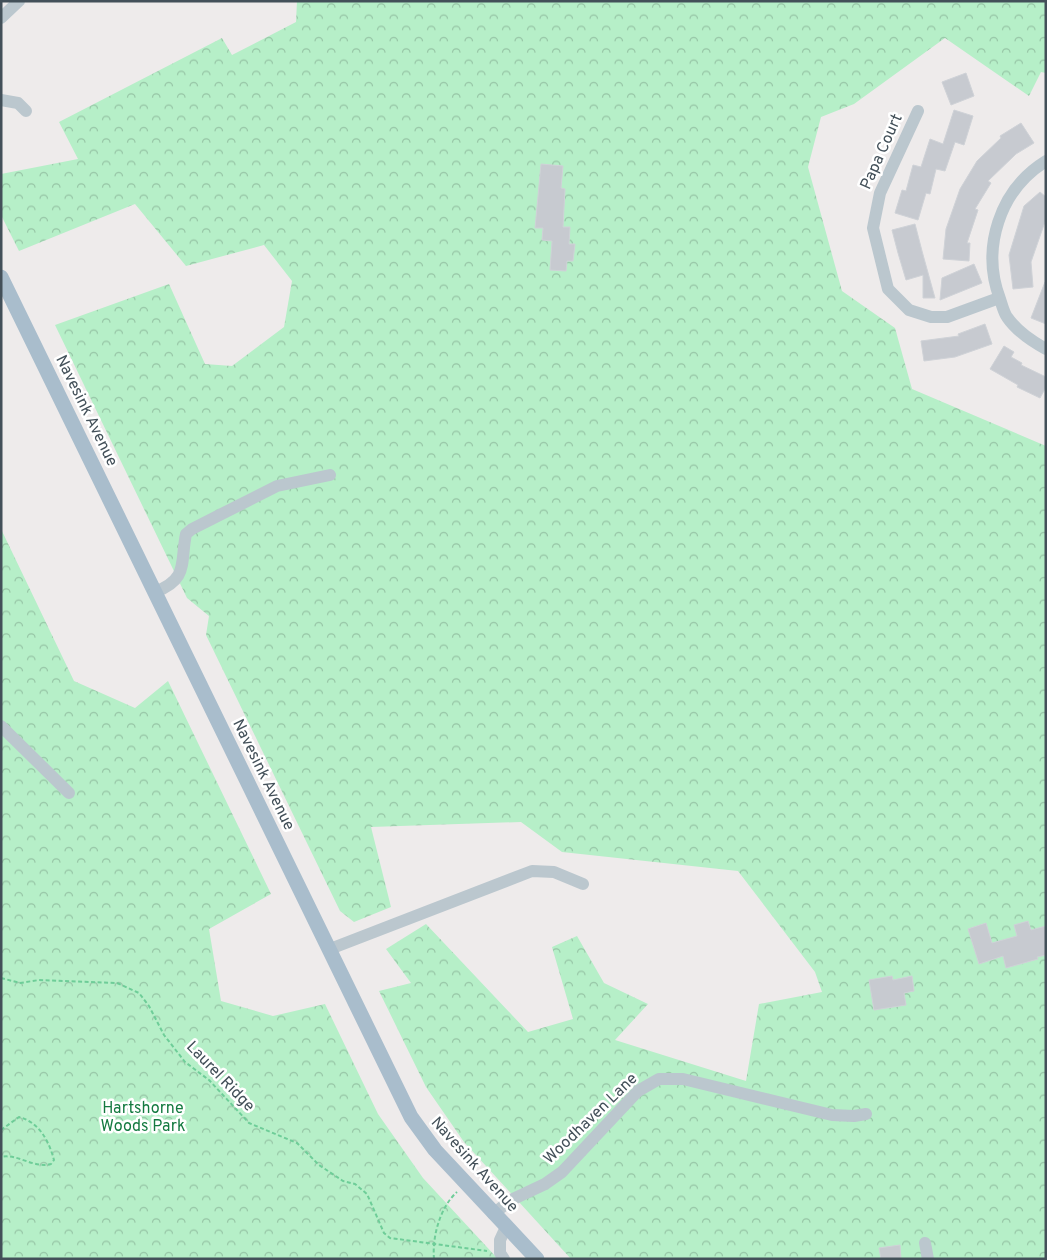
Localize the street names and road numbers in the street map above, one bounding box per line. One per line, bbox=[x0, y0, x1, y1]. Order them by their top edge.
street label: Papa Court bbox=[856, 111, 908, 193]
street label: Navesink Avenue bbox=[50, 352, 122, 470]
street label: Navesink Avenue bbox=[227, 716, 299, 834]
street label: Laurel Ridge bbox=[182, 1038, 258, 1116]
street label: Woodhaven Lane bbox=[540, 1069, 642, 1169]
street label: Navesink Avenue bbox=[426, 1113, 522, 1217]

